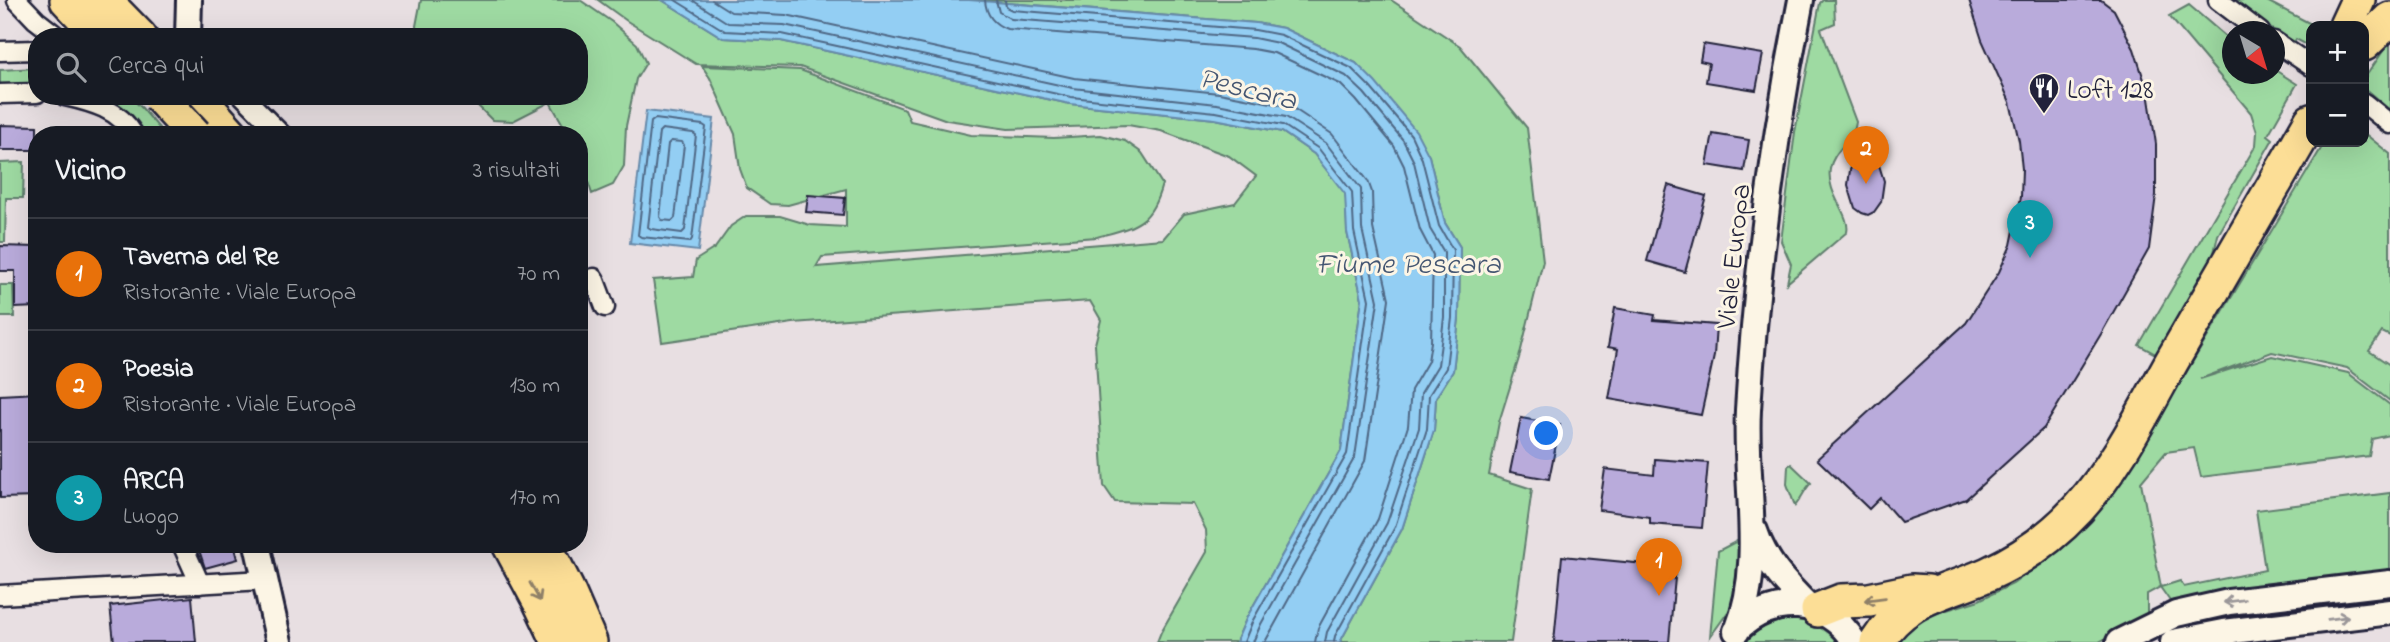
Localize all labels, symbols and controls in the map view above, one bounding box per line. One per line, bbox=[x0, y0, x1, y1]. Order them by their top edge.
north arrow bbox=[2222, 21, 2285, 84]
map controls bbox=[2306, 21, 2369, 147]
button: + bbox=[2306, 21, 2369, 84]
search box bbox=[28, 28, 588, 105]
icon: search bbox=[52, 48, 90, 86]
text: Cerca qui bbox=[108, 48, 204, 86]
water label: Pescara bbox=[1194, 58, 1302, 124]
restaurant icon: Loft 128 bbox=[2027, 71, 2061, 115]
place label: Loft 128 bbox=[2067, 71, 2154, 112]
button: − bbox=[2306, 84, 2369, 147]
pin: 2 bbox=[1843, 126, 1889, 184]
text: Vicino bbox=[56, 150, 126, 194]
text: 3 risultati bbox=[473, 155, 560, 188]
street label: Viale Europa bbox=[1707, 182, 1763, 332]
pin: 3 bbox=[2007, 200, 2053, 258]
text: Taverna del Re bbox=[123, 239, 279, 277]
water label: Fiume Pescara bbox=[1315, 244, 1502, 288]
text: 1 bbox=[75, 258, 83, 291]
text: 70 m bbox=[517, 258, 560, 291]
text: Ristorante · Viale Europa bbox=[123, 277, 356, 310]
text: Poesia bbox=[123, 351, 194, 389]
text: 2 bbox=[73, 370, 85, 403]
text: 130 m bbox=[510, 370, 560, 403]
text: Ristorante · Viale Europa bbox=[123, 389, 356, 422]
your location bbox=[1529, 416, 1563, 450]
text: ARCA bbox=[123, 463, 184, 501]
text: 3 bbox=[74, 482, 84, 515]
text: 170 m bbox=[510, 482, 560, 515]
text: Luogo bbox=[123, 501, 179, 534]
pin: 1 bbox=[1636, 538, 1682, 596]
one-way arrow bbox=[528, 582, 542, 602]
one-way arrow bbox=[1865, 592, 1887, 605]
one-way arrow bbox=[2224, 595, 2246, 608]
one-way arrow bbox=[2326, 612, 2349, 625]

